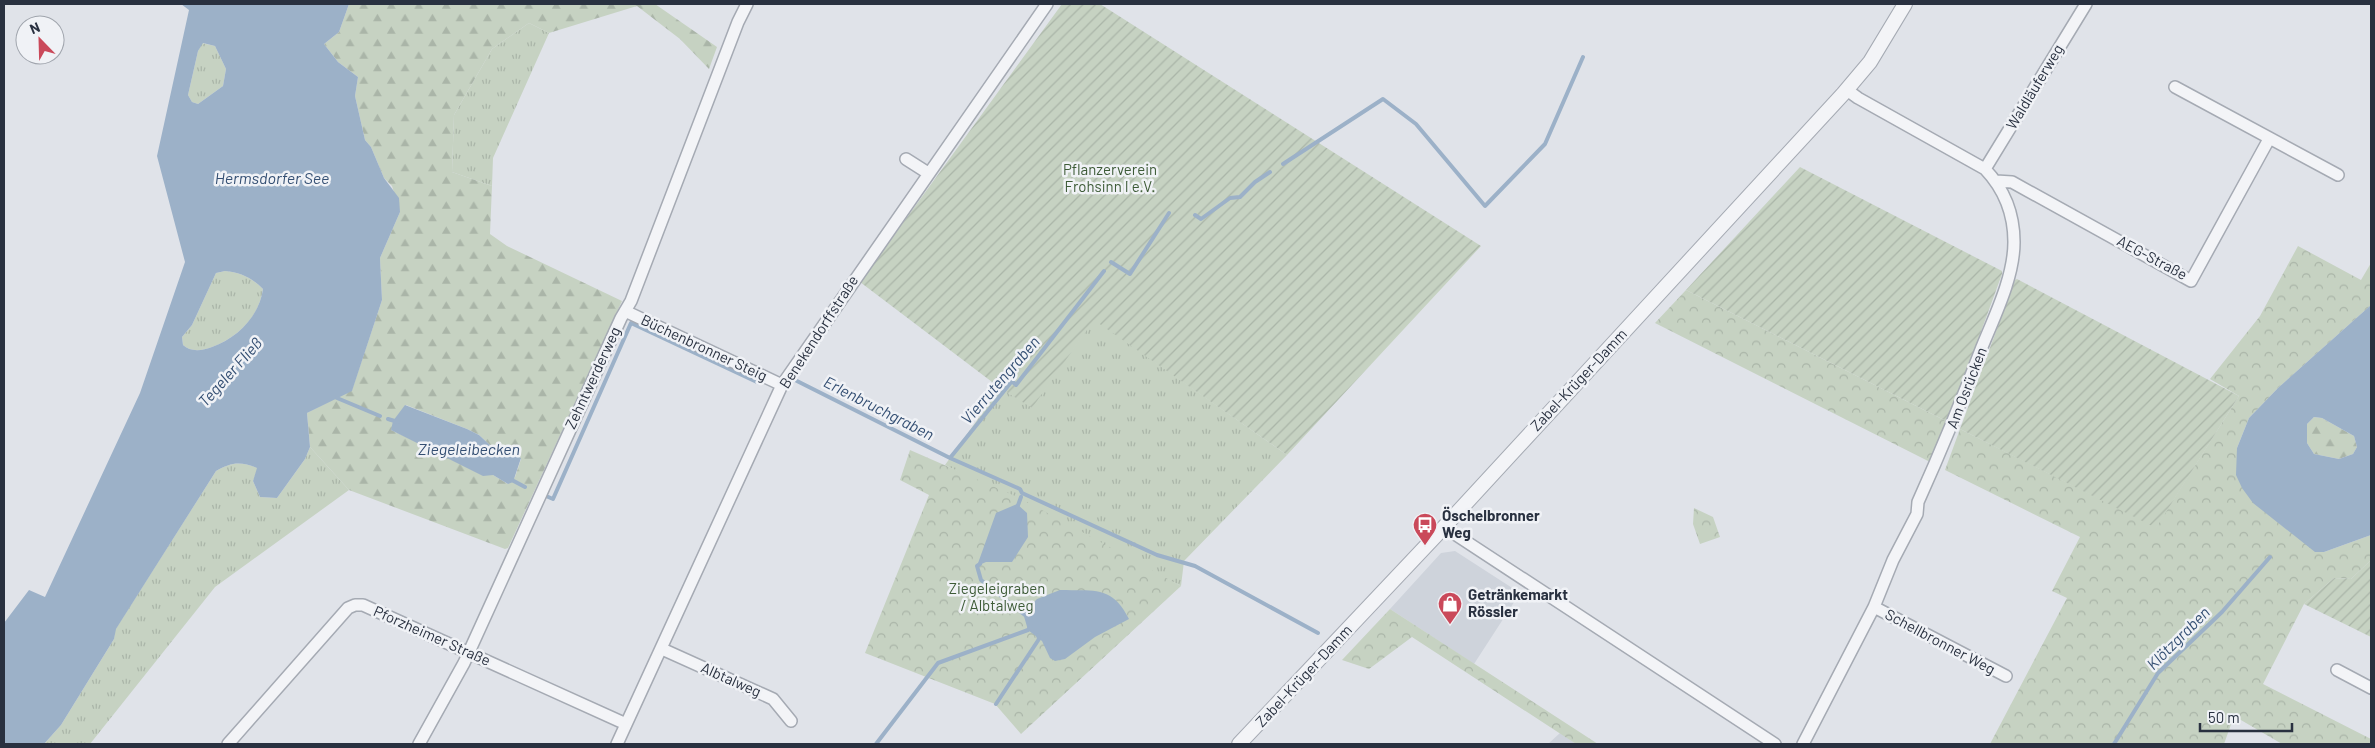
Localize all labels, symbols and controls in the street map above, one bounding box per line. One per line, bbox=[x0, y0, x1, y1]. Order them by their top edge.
north arrow bbox=[15, 15, 65, 65]
text: N bbox=[27, 18, 42, 37]
street label: Waldläuferweg bbox=[2002, 41, 2067, 132]
park label: Pflanzerverein Frohsinn I e.V. bbox=[1063, 160, 1157, 195]
water label: Hermsdorfer See bbox=[215, 168, 329, 187]
street label: AEG-Straße bbox=[2114, 231, 2191, 283]
street label: Benekendorffstraße bbox=[775, 272, 861, 391]
street label: Büchenbronner Steig bbox=[638, 310, 770, 384]
street label: Zehntwerderweg bbox=[561, 324, 624, 431]
street label: Zabel-Krüger-Damm bbox=[1526, 325, 1630, 434]
water label: Vierrutengraben bbox=[956, 332, 1043, 428]
water label: Tegeler Fließ bbox=[194, 333, 266, 410]
street label: Am Osrücken bbox=[1942, 344, 1990, 431]
water label: Erlenbruchgraben bbox=[821, 372, 938, 444]
water label: Ziegeleibecken bbox=[418, 439, 520, 458]
place label: Öschelbronner Weg bbox=[1442, 506, 1540, 541]
bus stop icon: Öschelbronner Weg bbox=[1412, 512, 1438, 546]
park label: Ziegeleigraben / Albtalweg bbox=[949, 579, 1045, 614]
place label: Getränkemarkt Rössler bbox=[1468, 585, 1568, 620]
shop icon: Getränkemarkt Rössler bbox=[1437, 591, 1463, 625]
street label: Pforzheimer Straße bbox=[371, 601, 494, 669]
water label: Klötzgraben bbox=[2142, 602, 2213, 673]
street label: Schellbronner Weg bbox=[1882, 604, 1999, 678]
street label: Zabel-Krüger-Damm bbox=[1251, 621, 1355, 730]
street label: Albtalweg bbox=[699, 658, 764, 700]
scale bar bbox=[2200, 700, 2292, 732]
text: 50 m bbox=[2208, 708, 2240, 726]

